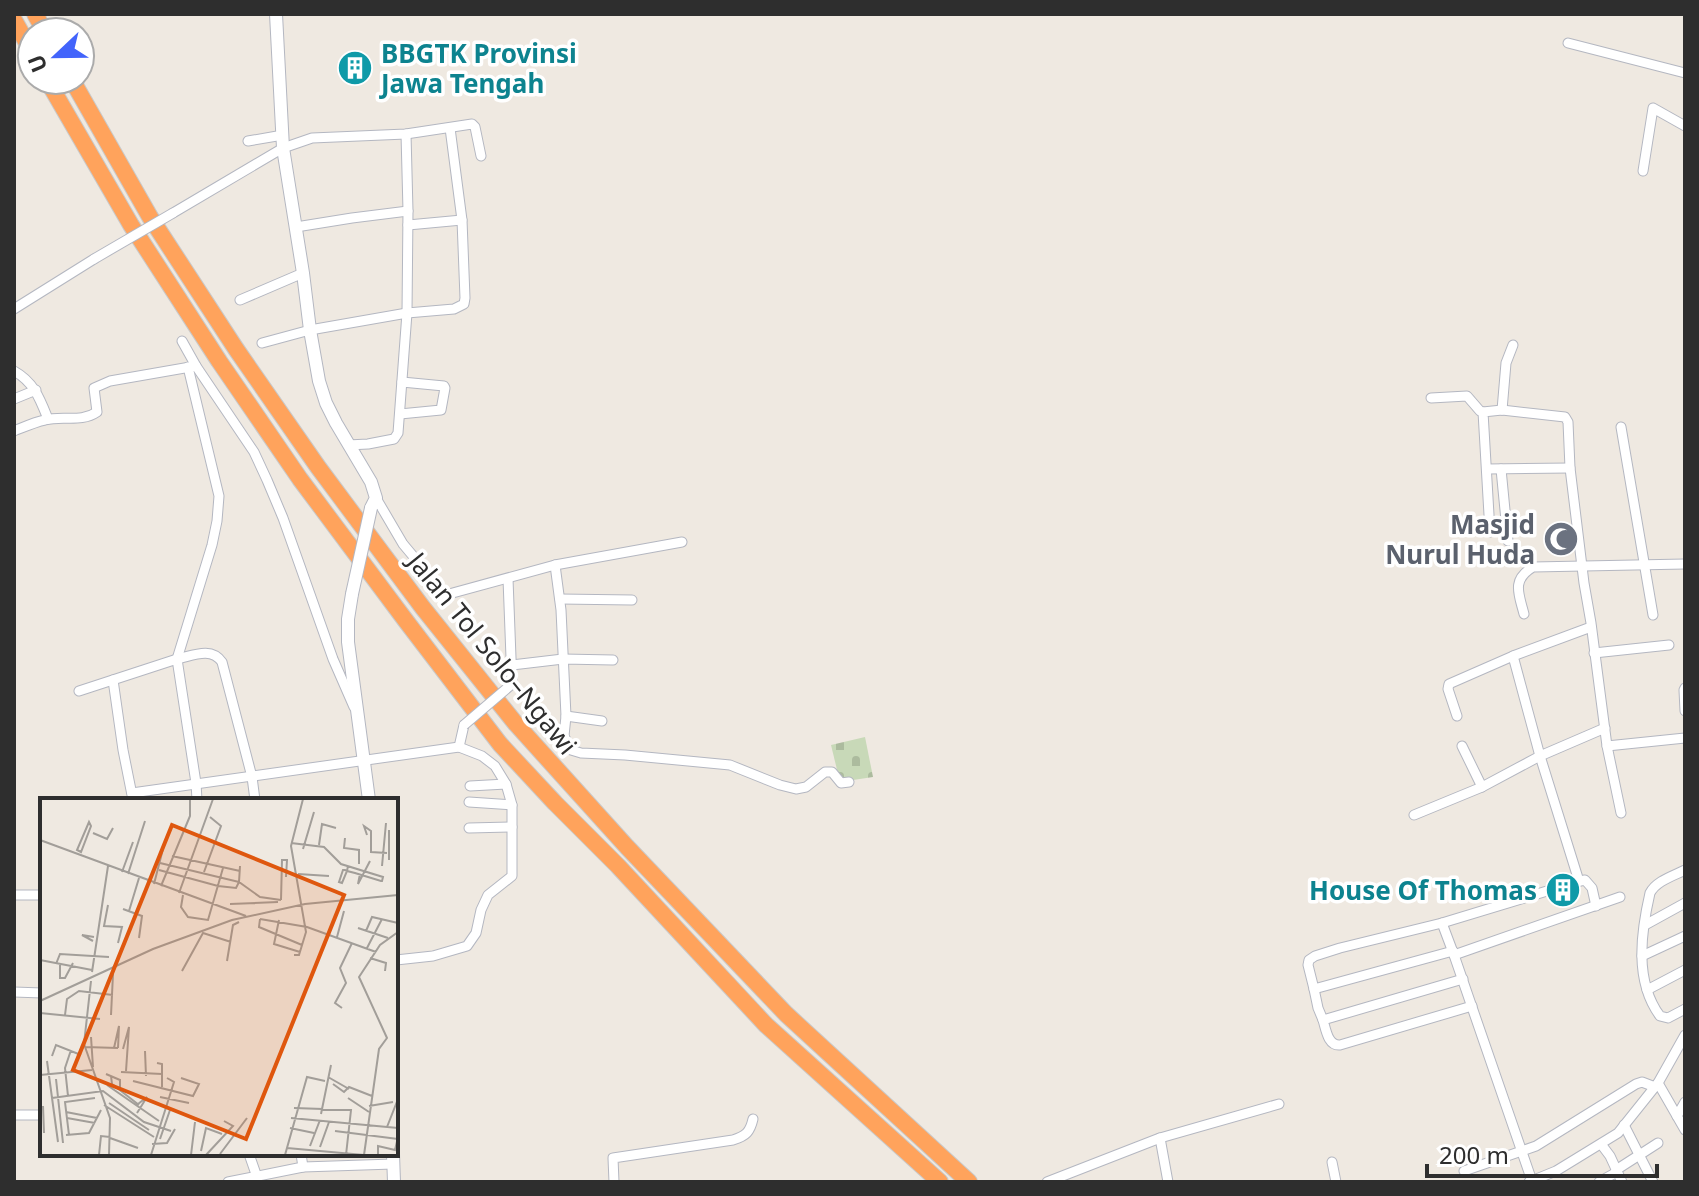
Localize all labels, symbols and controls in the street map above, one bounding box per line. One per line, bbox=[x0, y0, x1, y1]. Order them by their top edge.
north arrow bbox=[16, 16, 96, 96]
place label: BBGTK Provinsi Jawa Tengah bbox=[379, 35, 577, 101]
building icon: BBGTK Provinsi Jawa Tengah bbox=[336, 49, 374, 87]
text: U bbox=[20, 51, 54, 77]
place label: Masjid Nurul Huda bbox=[1385, 506, 1535, 572]
mosque icon: Masjid Nurul Huda bbox=[1542, 520, 1580, 558]
street label: Jalan Tol Solo–Ngawi bbox=[398, 542, 586, 762]
inset map bbox=[40, 798, 398, 1156]
building icon: House Of Thomas bbox=[1544, 871, 1582, 909]
place label: House Of Thomas bbox=[1309, 872, 1537, 908]
scale bar bbox=[1427, 1128, 1657, 1178]
text: 200 m bbox=[1439, 1138, 1509, 1171]

